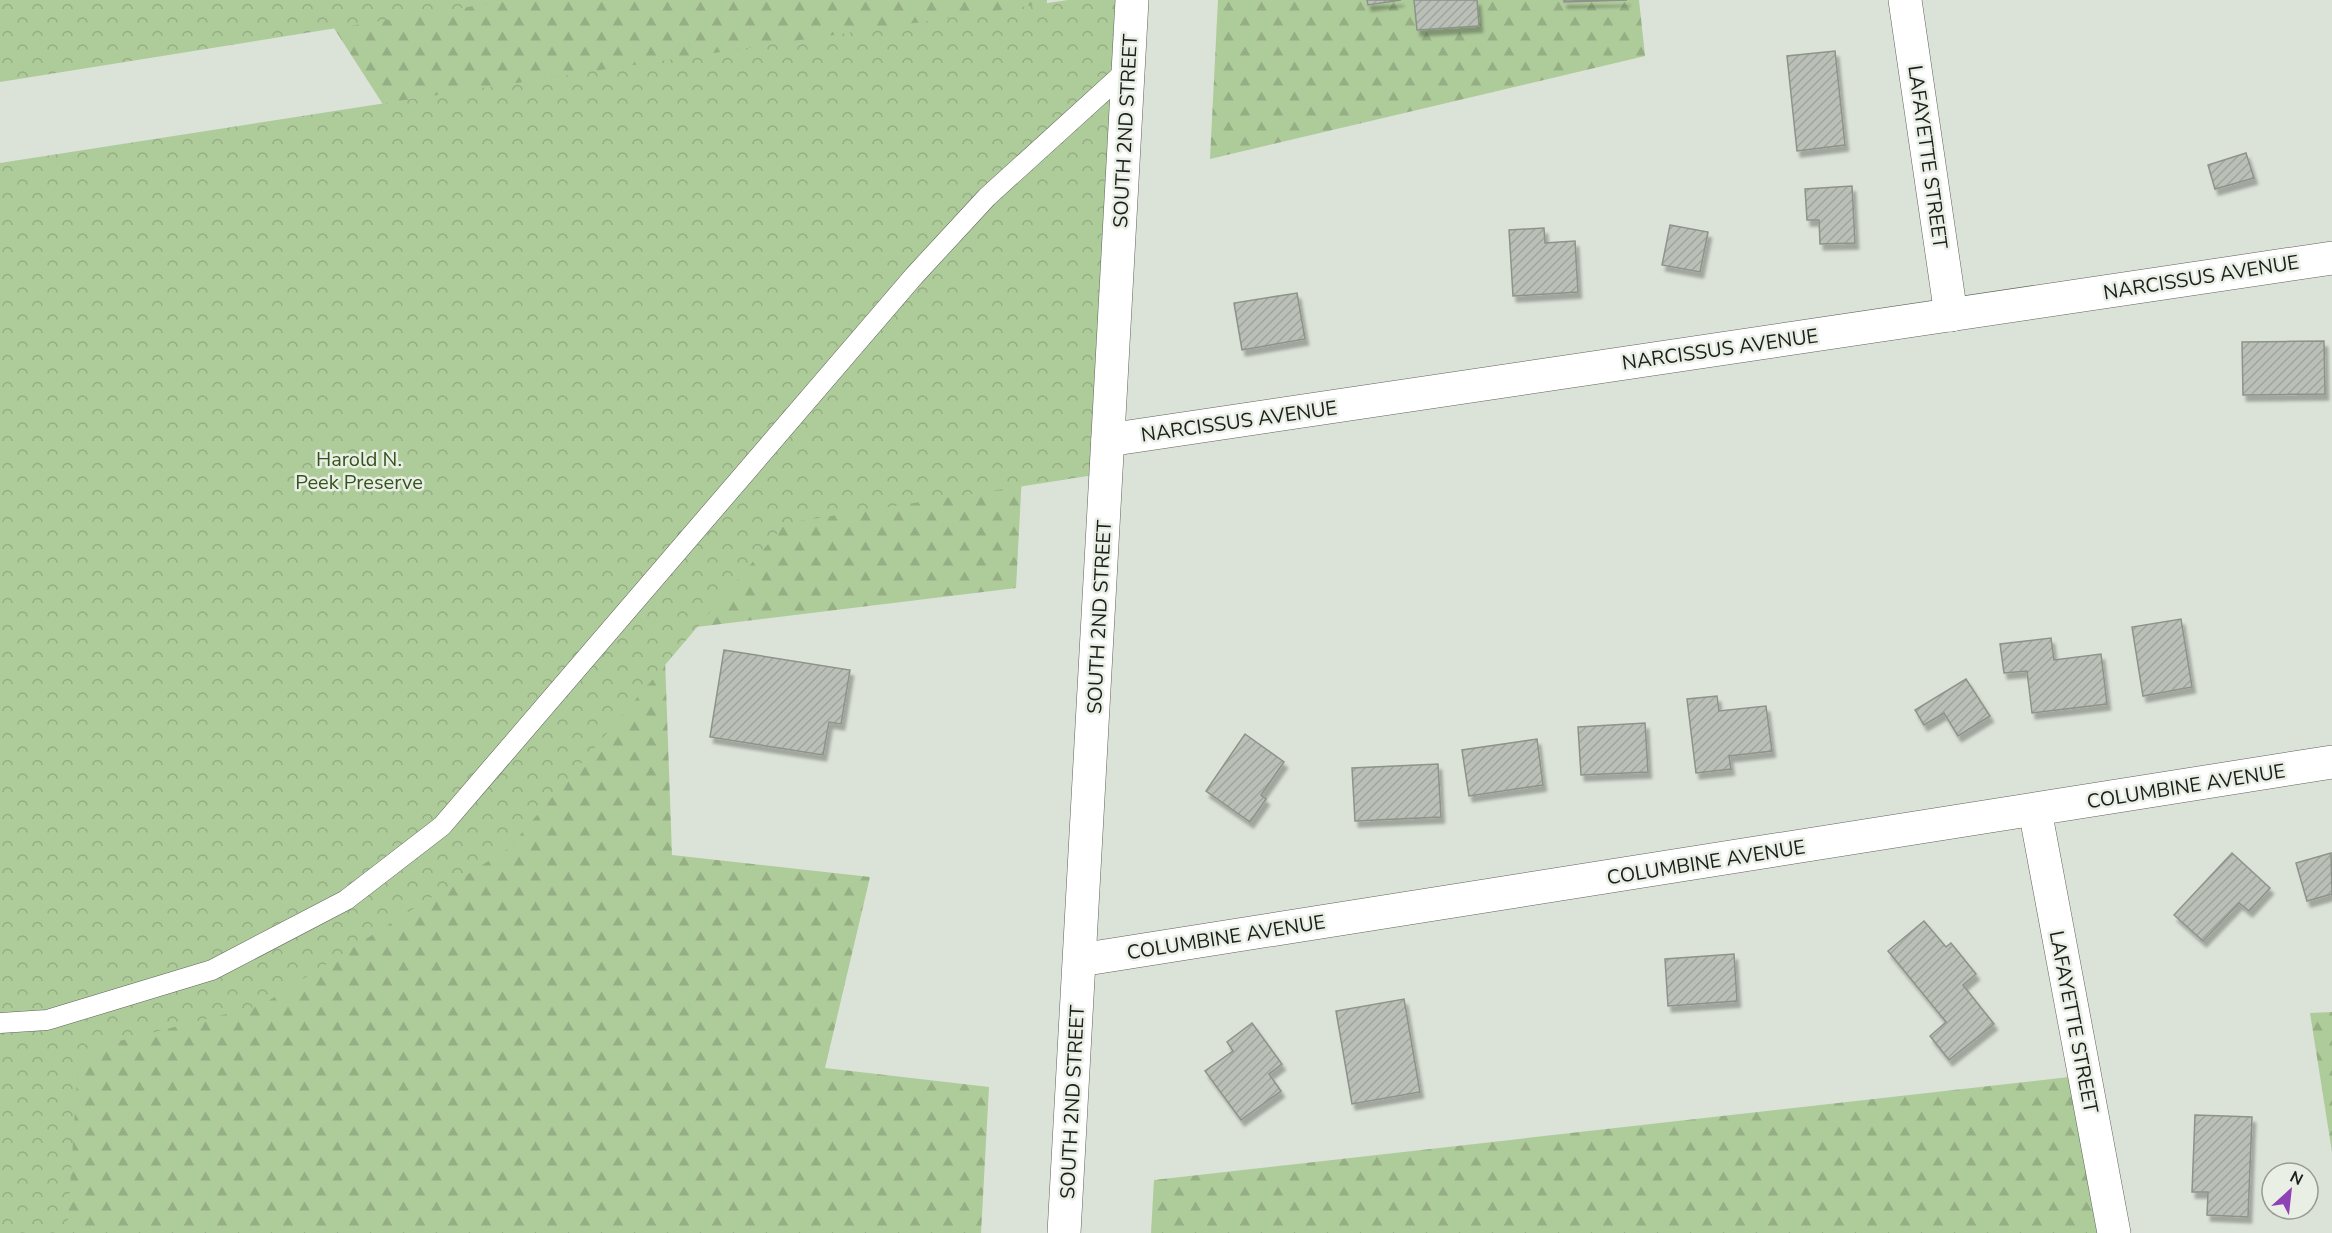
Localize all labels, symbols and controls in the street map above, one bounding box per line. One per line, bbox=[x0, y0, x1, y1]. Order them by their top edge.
street label: SOUTH 2ND STREET bbox=[1107, 33, 1144, 229]
street label: LAFAYETTE STREET bbox=[1901, 63, 1954, 251]
street label: NARCISSUS AVENUE bbox=[2101, 249, 2301, 306]
street label: NARCISSUS AVENUE bbox=[1620, 322, 1820, 377]
street label: NARCISSUS AVENUE bbox=[1139, 394, 1339, 449]
park label: Harold N. Peek Preserve bbox=[295, 446, 423, 496]
street label: SOUTH 2ND STREET bbox=[1081, 519, 1118, 715]
street label: COLUMBINE AVENUE bbox=[2085, 757, 2287, 816]
street label: COLUMBINE AVENUE bbox=[1605, 833, 1807, 892]
street label: COLUMBINE AVENUE bbox=[1125, 908, 1327, 967]
street label: LAFAYETTE STREET bbox=[2043, 929, 2104, 1116]
street label: SOUTH 2ND STREET bbox=[1054, 1004, 1091, 1200]
north arrow bbox=[2260, 1161, 2320, 1221]
text: N bbox=[2286, 1166, 2307, 1191]

